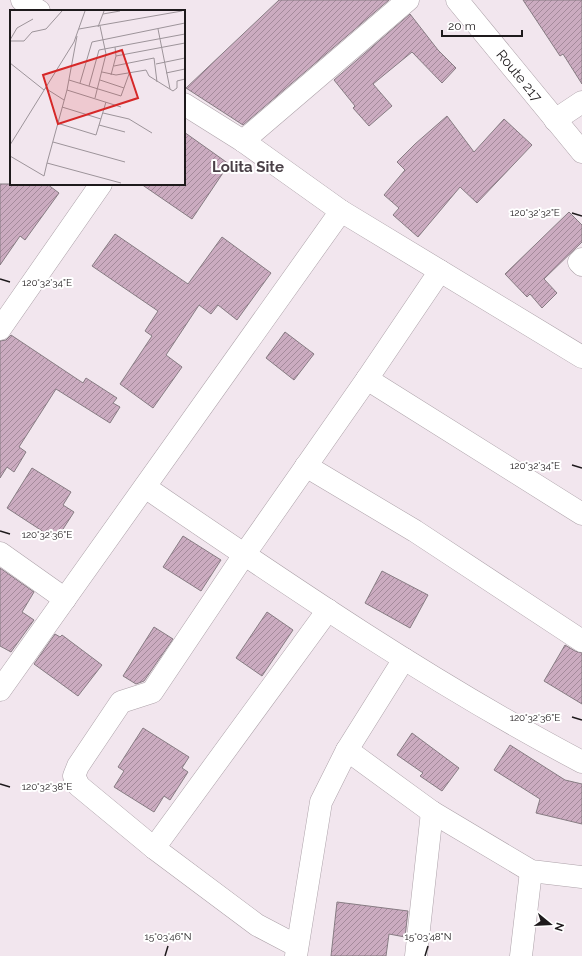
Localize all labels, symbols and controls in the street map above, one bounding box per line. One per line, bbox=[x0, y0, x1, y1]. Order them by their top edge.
inset map bbox=[10, 10, 185, 185]
scale bar bbox=[442, 12, 522, 38]
text: 20 m bbox=[448, 19, 476, 33]
street label: Route 217 bbox=[493, 46, 546, 105]
district label: Lolita Site bbox=[212, 158, 284, 176]
text: 120°32'32"E bbox=[510, 207, 560, 218]
text: 120°32'34"E bbox=[22, 277, 72, 288]
text: 120°32'34"E bbox=[510, 460, 560, 471]
text: 120°32'36"E bbox=[22, 529, 72, 540]
text: 120°32'36"E bbox=[510, 712, 560, 723]
text: 120°32'38"E bbox=[22, 781, 72, 792]
north arrow bbox=[530, 904, 570, 944]
text: N bbox=[552, 921, 567, 933]
text: 15°03'46"N bbox=[145, 931, 191, 942]
text: 15°03'48"N bbox=[405, 931, 451, 942]

